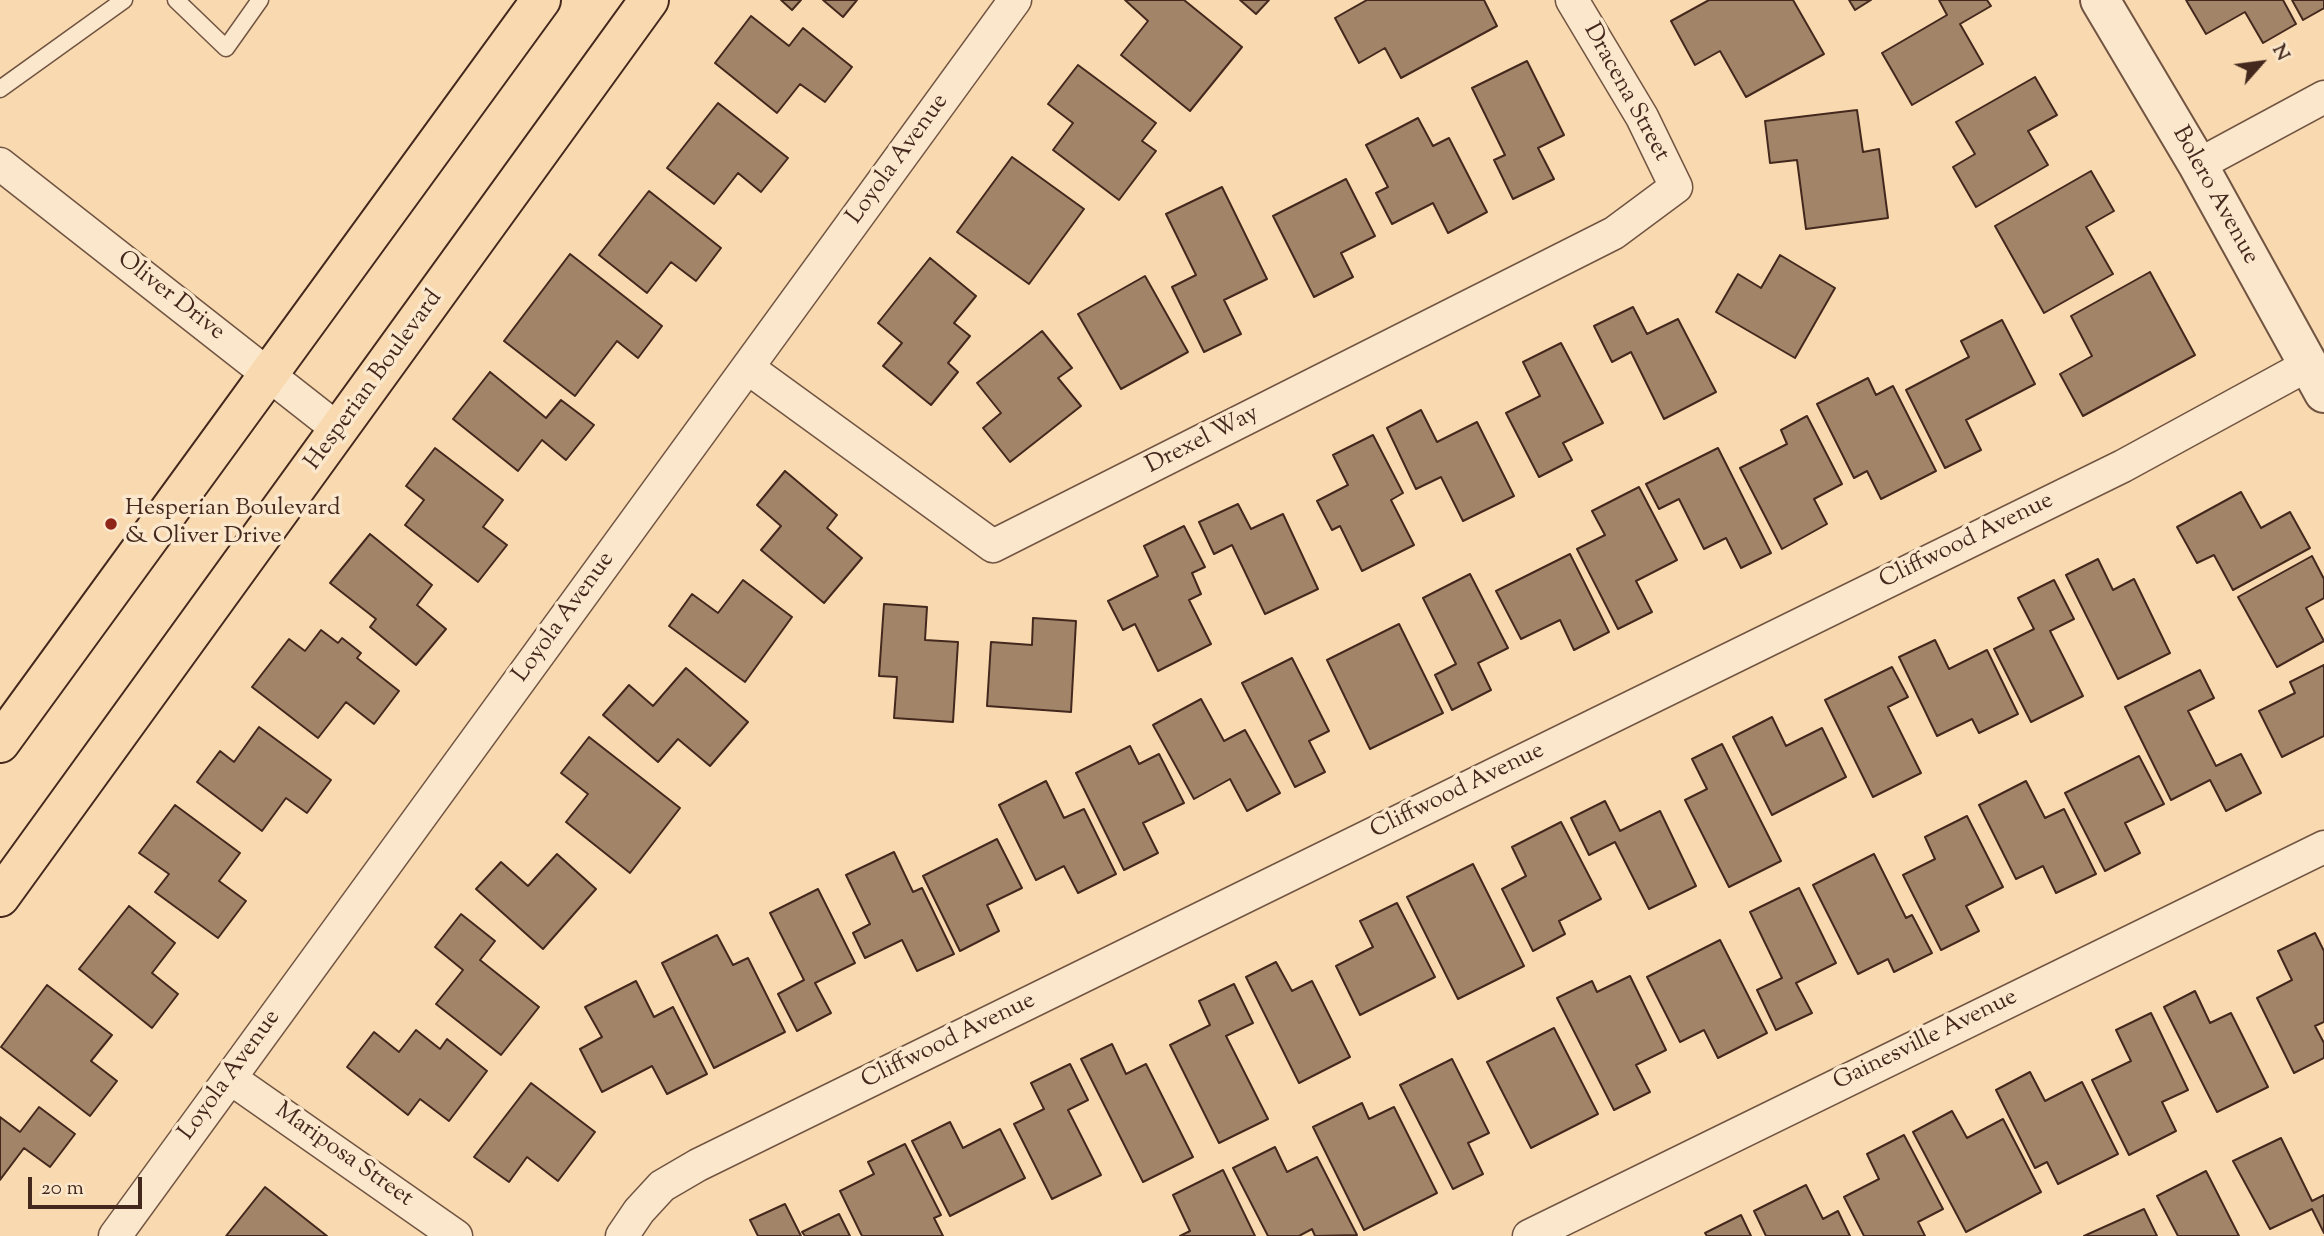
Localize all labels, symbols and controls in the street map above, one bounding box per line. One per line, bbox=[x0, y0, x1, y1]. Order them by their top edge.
street label: Dracena Street bbox=[1575, 19, 1675, 167]
north arrow bbox=[2226, 28, 2296, 98]
text: N bbox=[2264, 40, 2295, 66]
street label: Loyola Avenue bbox=[842, 89, 956, 231]
street label: Bolero Avenue bbox=[2164, 122, 2264, 270]
street label: Oliver Drive bbox=[110, 246, 230, 348]
street label: Hesperian Boulevard bbox=[300, 285, 450, 477]
street label: Drexel Way bbox=[1142, 400, 1264, 482]
street label: Cliffwood Avenue bbox=[1875, 487, 2059, 597]
place label: Hesperian Boulevard & Oliver Drive bbox=[125, 496, 340, 552]
marker: Hesperian Boulevard & Oliver Drive bbox=[103, 516, 119, 532]
street label: Loyola Avenue bbox=[508, 547, 622, 689]
street label: Cliffwood Avenue bbox=[1366, 737, 1550, 847]
street label: Gainesville Avenue bbox=[1829, 984, 2023, 1098]
street label: Cliffwood Avenue bbox=[857, 987, 1041, 1097]
street label: Loyola Avenue bbox=[174, 1005, 288, 1147]
street label: Mariposa Street bbox=[268, 1098, 418, 1214]
scale bar bbox=[32, 1162, 145, 1206]
text: 20 m bbox=[41, 1174, 84, 1204]

